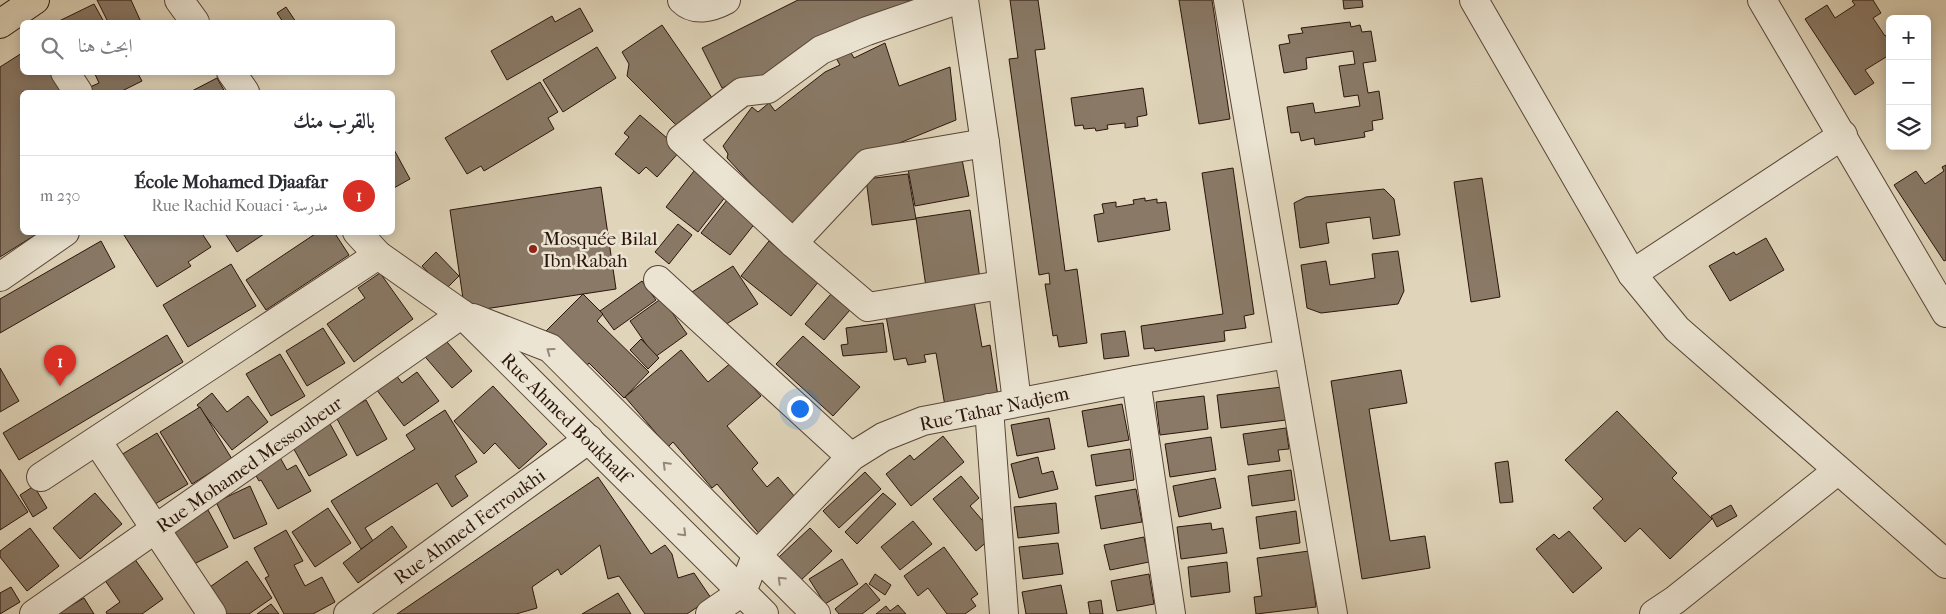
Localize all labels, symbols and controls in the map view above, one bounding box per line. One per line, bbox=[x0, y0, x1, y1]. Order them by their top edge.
map controls bbox=[1886, 15, 1931, 150]
button: + bbox=[1886, 15, 1931, 60]
search box bbox=[20, 20, 395, 75]
icon: search bbox=[38, 34, 66, 62]
text: ابحث هنا bbox=[78, 35, 133, 57]
button: − bbox=[1886, 60, 1931, 105]
button: layers bbox=[1886, 105, 1931, 150]
text: بالقرب منك bbox=[293, 109, 375, 133]
text: École Mohamed Djaafar bbox=[134, 171, 328, 193]
text: 230 m bbox=[40, 186, 80, 205]
text: 1 bbox=[356, 186, 362, 205]
text: مدرسة · Rue Rachid Kouaci bbox=[151, 196, 328, 215]
place label: Mosquée Bilal Ibn Rabah bbox=[543, 228, 657, 272]
marker: Mosquée Bilal Ibn Rabah bbox=[527, 243, 539, 255]
pin: 1 bbox=[44, 345, 76, 386]
one-way arrow bbox=[547, 348, 556, 357]
street label: Rue Ahmed Boukhalf bbox=[496, 349, 637, 489]
street label: Rue Tahar Nadjem bbox=[917, 382, 1071, 436]
street label: Rue Mohamed Messoubeur bbox=[152, 392, 348, 538]
your location bbox=[787, 396, 813, 422]
one-way arrow bbox=[663, 462, 672, 471]
street label: Rue Ahmed Ferroukhi bbox=[390, 464, 550, 589]
one-way arrow bbox=[677, 527, 686, 536]
one-way arrow bbox=[778, 577, 787, 586]

